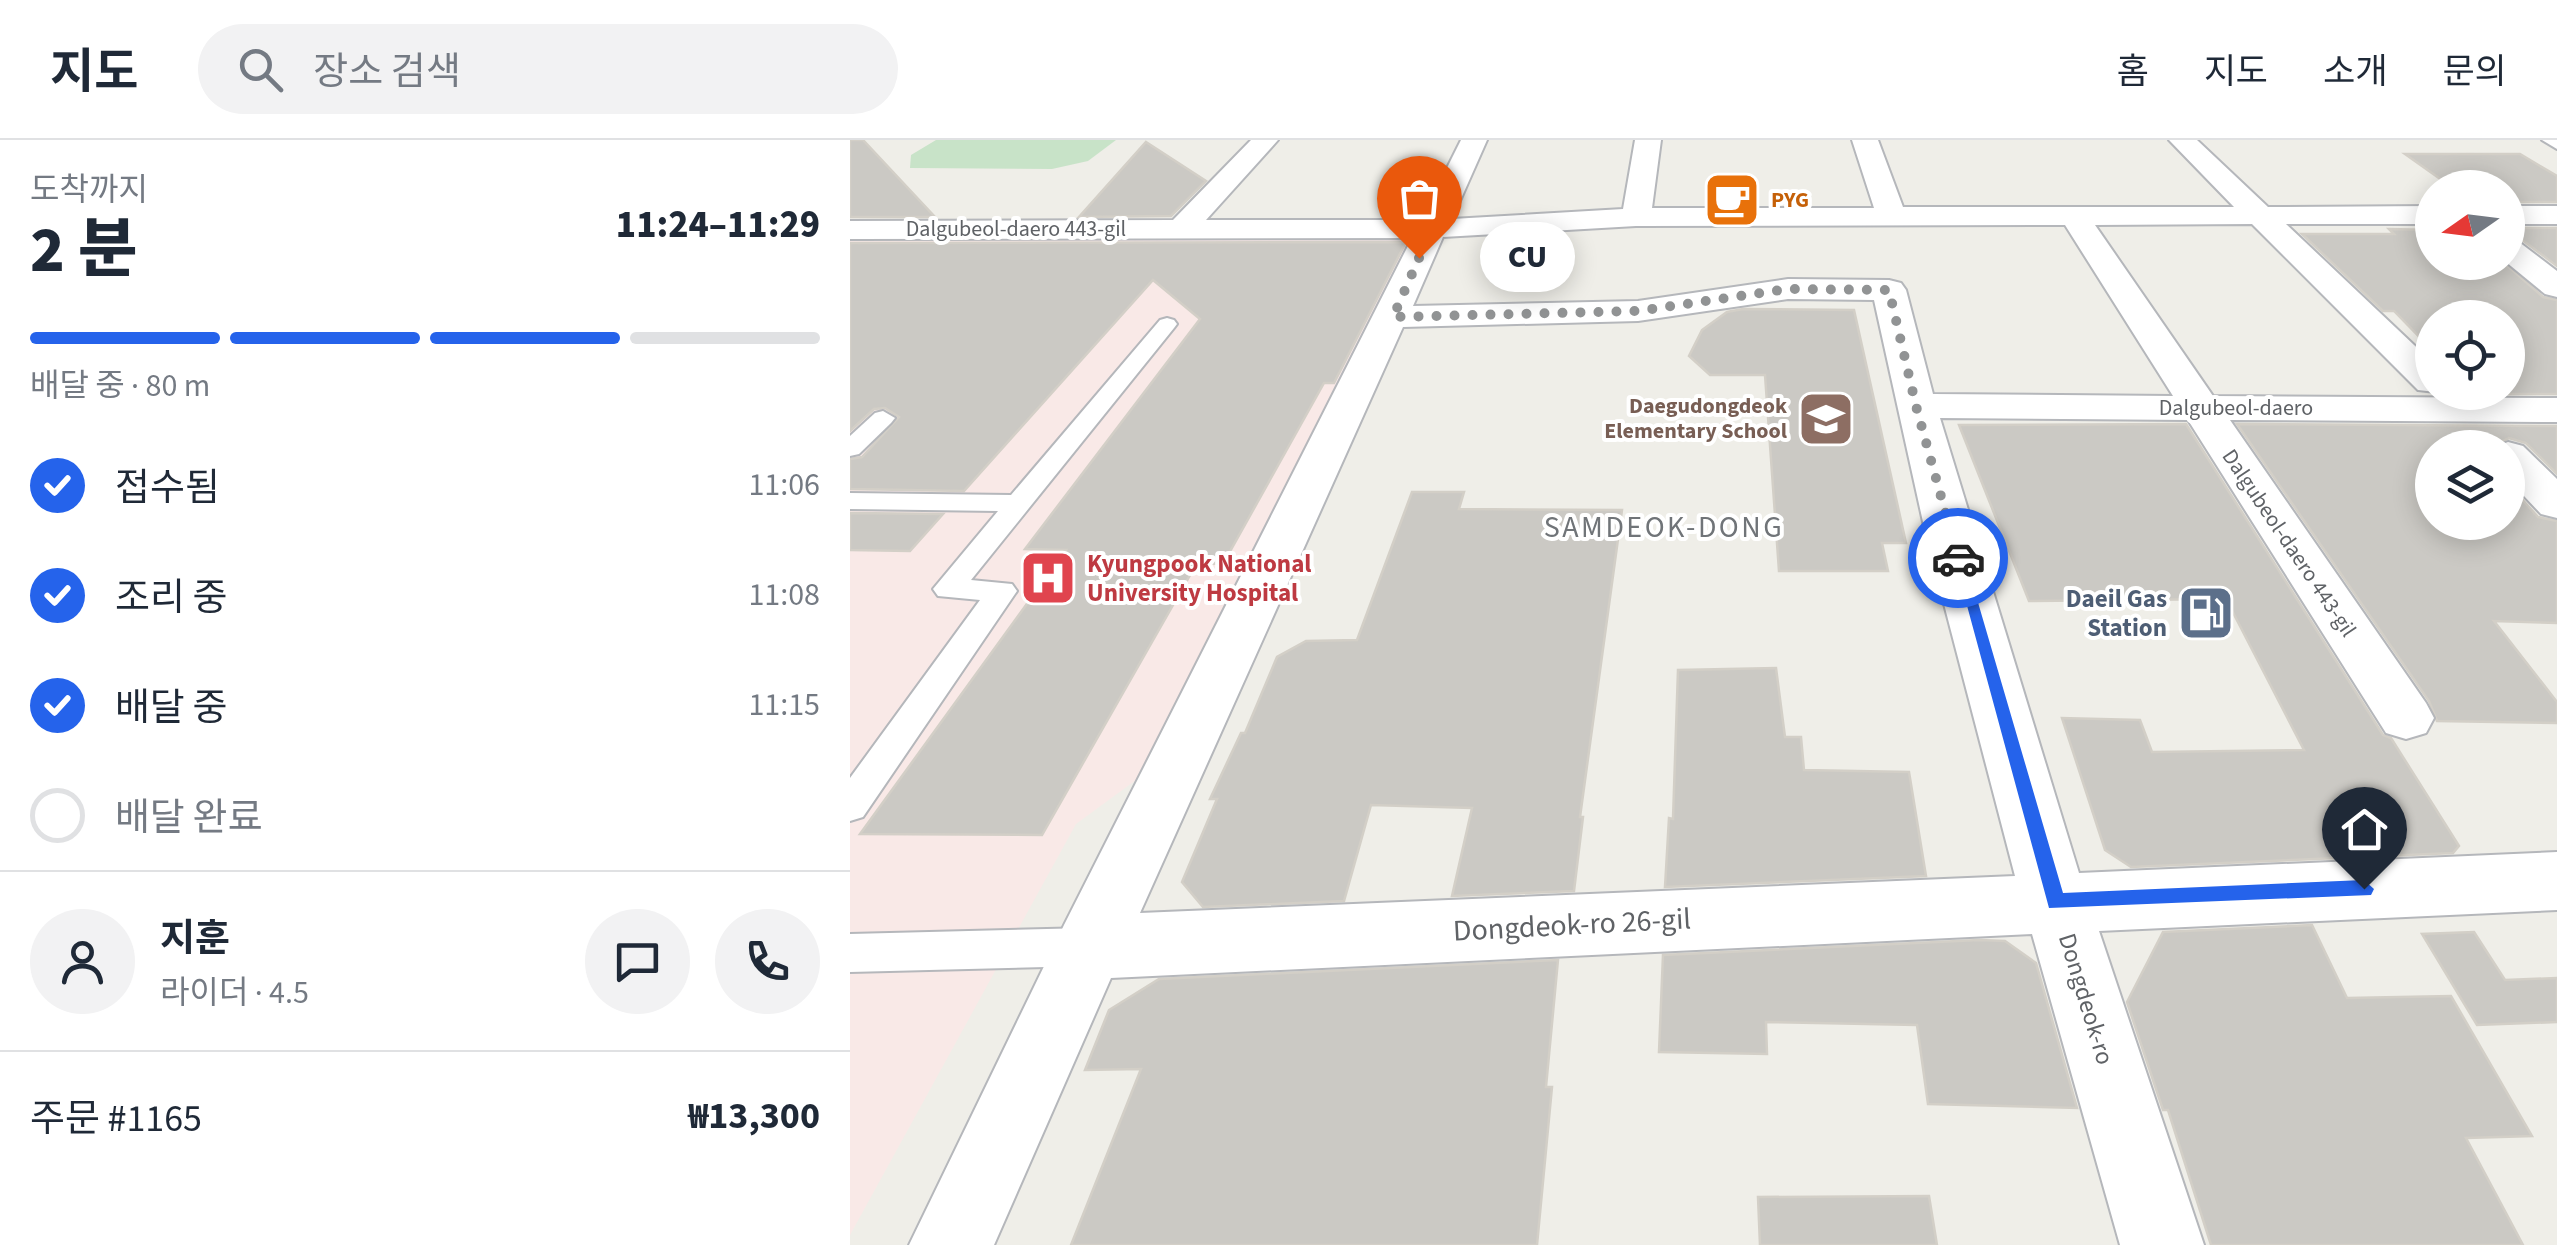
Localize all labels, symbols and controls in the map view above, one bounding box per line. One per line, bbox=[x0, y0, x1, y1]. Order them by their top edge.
search box bbox=[198, 24, 898, 114]
text: 지도 bbox=[50, 39, 138, 107]
icon: search bbox=[233, 42, 288, 97]
text: 장소 검색 bbox=[313, 45, 461, 99]
text: 홈 bbox=[2117, 47, 2149, 97]
text: 지도 bbox=[2204, 47, 2268, 97]
text: 소개 bbox=[2323, 47, 2388, 97]
text: 문의 bbox=[2443, 47, 2507, 97]
pin bbox=[1377, 156, 1462, 259]
text: 도착까지 bbox=[30, 167, 148, 213]
cafe icon: PYG bbox=[1702, 170, 1762, 230]
north arrow bbox=[2415, 170, 2525, 280]
map controls bbox=[2415, 170, 2525, 540]
icon: bag bbox=[1392, 171, 1447, 226]
place label: PYG bbox=[1771, 184, 1809, 216]
text: 11:24–11:29 bbox=[616, 198, 820, 252]
text: 2 분 bbox=[30, 204, 138, 297]
street label: Dalgubeol-daero 443-gil bbox=[906, 213, 1126, 245]
callout: CU bbox=[1479, 223, 1574, 293]
text: CU bbox=[1508, 234, 1547, 280]
button: locate bbox=[2415, 300, 2525, 410]
text: 배달 중 · 80 m bbox=[30, 363, 210, 409]
school or university icon: Daegudongdeok Elementary School bbox=[1796, 389, 1856, 449]
place label: Daegudongdeok Elementary School bbox=[1604, 390, 1788, 447]
street label: Dalgubeol-daero bbox=[2159, 392, 2313, 424]
button: layers bbox=[2415, 430, 2525, 540]
street label: Dalgubeol-daero 443-gil bbox=[2214, 443, 2364, 643]
icon: check bbox=[30, 458, 85, 513]
text: 접수됨 bbox=[115, 461, 220, 515]
text: 11:06 bbox=[748, 462, 820, 508]
district label: SAMDEOK-DONG bbox=[1544, 506, 1784, 549]
courier bbox=[1908, 508, 2008, 608]
icon: car bbox=[1931, 531, 1986, 586]
place label: Kyungpook National University Hospital bbox=[1087, 546, 1311, 611]
hospital icon: Kyungpook National University Hospital bbox=[1018, 548, 1078, 608]
icon: check bbox=[30, 568, 85, 623]
text: 조리 중 bbox=[115, 571, 227, 625]
text: 11:08 bbox=[748, 572, 820, 618]
place label: Daeil Gas Station bbox=[2066, 581, 2167, 646]
fuel station icon: Daeil Gas Station bbox=[2176, 583, 2236, 643]
icon: check bbox=[30, 678, 85, 733]
text: 배달 중 bbox=[115, 681, 227, 735]
text: 11:15 bbox=[748, 682, 820, 728]
pin bbox=[2322, 787, 2407, 890]
text: 배달 완료 bbox=[115, 791, 262, 845]
icon: home bbox=[2337, 802, 2392, 857]
street label: Dongdeok-ro 26-gil bbox=[1452, 897, 1692, 953]
button: person bbox=[30, 909, 135, 1014]
button: chat bbox=[585, 909, 690, 1014]
button: phone bbox=[715, 909, 820, 1014]
text: 지훈 bbox=[160, 912, 230, 966]
street label: Dongdeok-ro bbox=[2049, 929, 2123, 1069]
text: 라이더 · 4.5 bbox=[160, 970, 309, 1016]
text: ₩13,300 bbox=[688, 1089, 820, 1143]
text: 주문 #1165 bbox=[30, 1092, 202, 1146]

